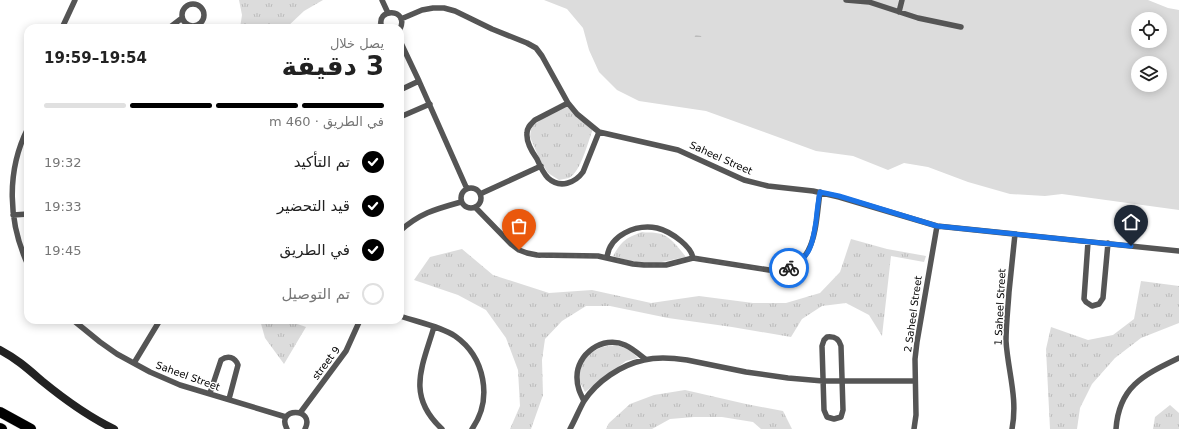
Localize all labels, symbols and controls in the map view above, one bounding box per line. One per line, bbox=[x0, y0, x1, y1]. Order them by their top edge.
map controls bbox=[1131, 12, 1167, 92]
button: locate bbox=[1131, 12, 1167, 48]
text: يصل خلال bbox=[330, 36, 384, 51]
text: 19:54–19:59 bbox=[44, 49, 147, 67]
text: 3 دقيقة bbox=[281, 51, 384, 81]
button: layers bbox=[1131, 56, 1167, 92]
text: في الطريق · 460 m bbox=[269, 114, 384, 129]
street label: Saheel Street bbox=[688, 139, 754, 177]
icon: check bbox=[362, 151, 384, 173]
text: تم التأكيد bbox=[294, 153, 350, 171]
text: 19:32 bbox=[44, 155, 81, 170]
icon: check bbox=[362, 195, 384, 217]
text: قيد التحضير bbox=[277, 197, 350, 215]
text: 19:33 bbox=[44, 199, 81, 214]
pin bbox=[1114, 205, 1148, 246]
pin bbox=[502, 209, 536, 250]
icon: home bbox=[1120, 211, 1142, 233]
icon: bag bbox=[508, 215, 530, 237]
icon: check bbox=[362, 239, 384, 261]
text: في الطريق bbox=[280, 241, 350, 259]
text: 19:45 bbox=[44, 243, 81, 258]
courier bbox=[769, 248, 809, 288]
icon: bike bbox=[778, 257, 800, 279]
street label: 1 Saheel Street bbox=[992, 268, 1008, 346]
street label: 2 Saheel Street bbox=[902, 275, 924, 353]
text: تم التوصيل bbox=[281, 285, 350, 303]
street label: street 9 bbox=[310, 344, 342, 382]
street label: Saheel Street bbox=[154, 359, 222, 393]

